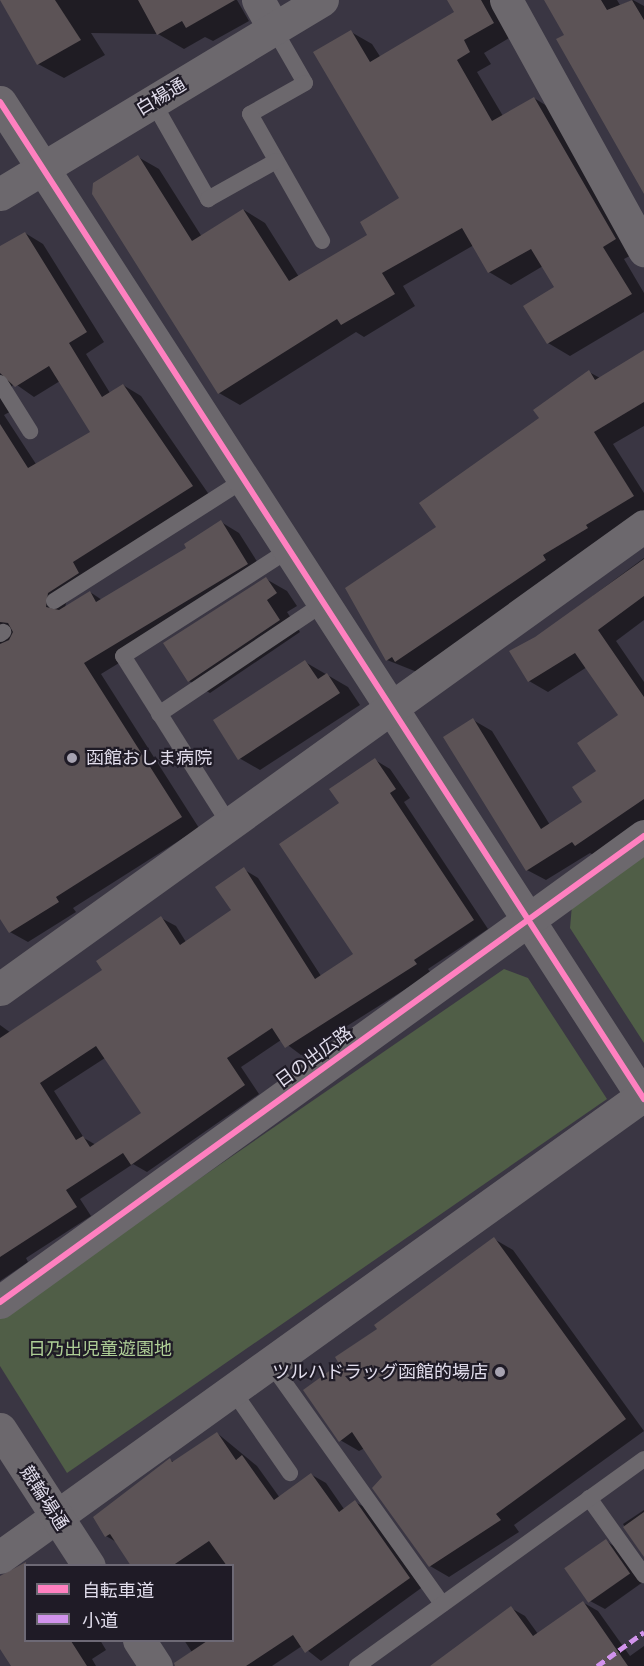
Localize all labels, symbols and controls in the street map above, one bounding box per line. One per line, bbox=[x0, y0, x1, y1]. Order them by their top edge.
street label: 白楊通 bbox=[132, 74, 190, 120]
place label: 函館おしま病院 bbox=[86, 747, 212, 769]
marker: 函館おしま病院 bbox=[63, 749, 81, 767]
street label: 日の出広路 bbox=[271, 1022, 357, 1092]
park label: 日乃出児童遊園地 bbox=[28, 1338, 172, 1360]
place label: ツルハドラッグ函館的場店 bbox=[272, 1361, 488, 1383]
marker: ツルハドラッグ函館的場店 bbox=[493, 1365, 507, 1379]
street label: 競輪場通 bbox=[15, 1462, 73, 1534]
legend bbox=[24, 1564, 234, 1642]
text: 自転車道 bbox=[82, 1580, 154, 1601]
text: 小道 bbox=[82, 1610, 118, 1631]

